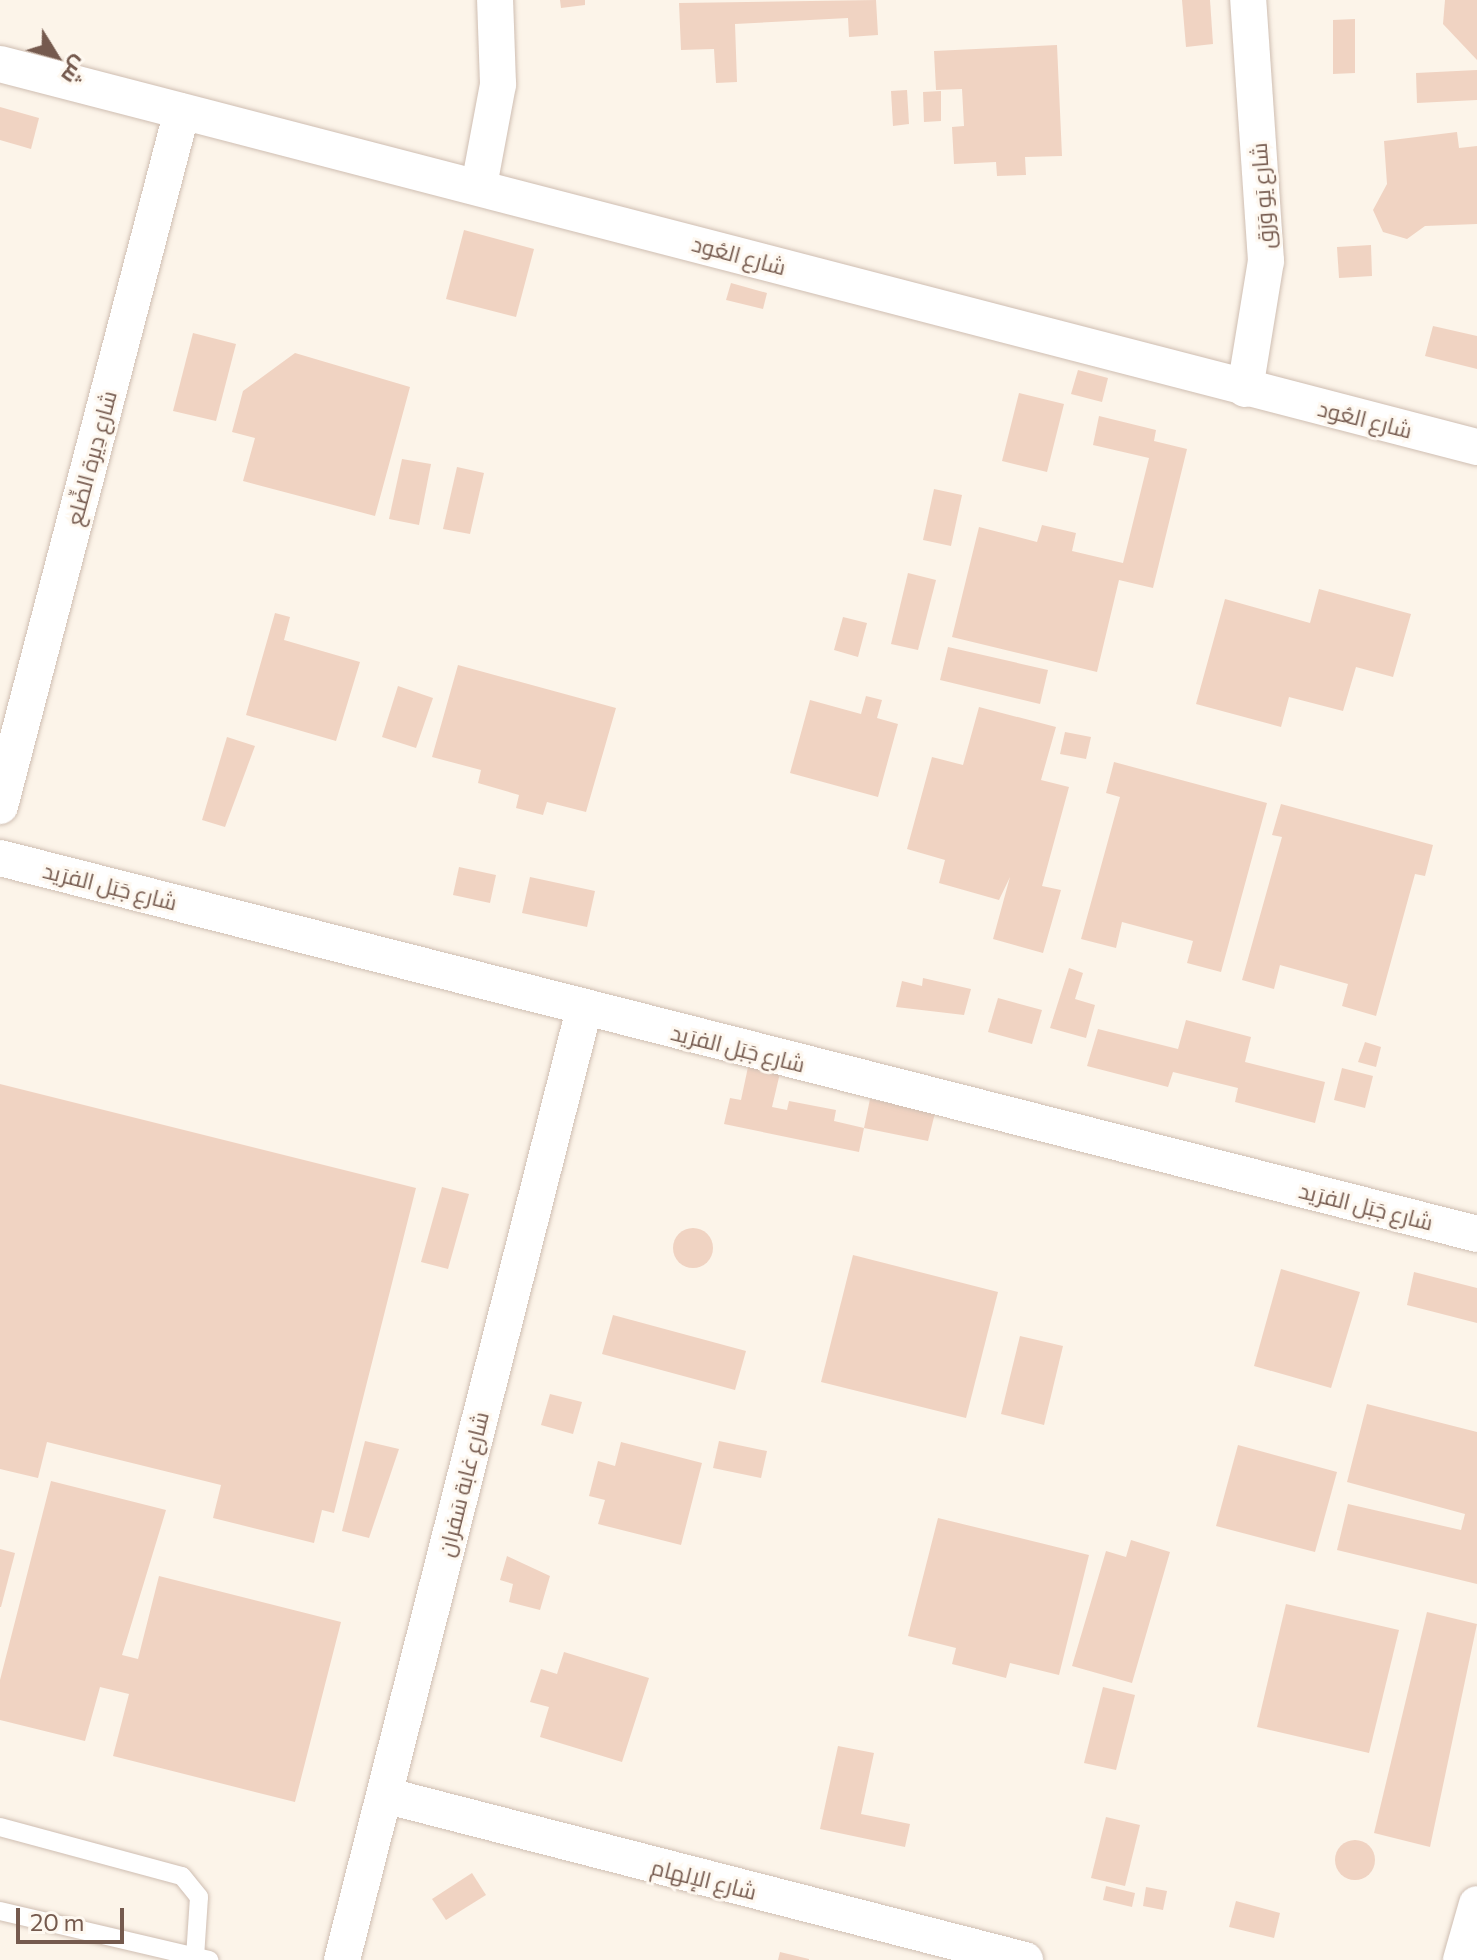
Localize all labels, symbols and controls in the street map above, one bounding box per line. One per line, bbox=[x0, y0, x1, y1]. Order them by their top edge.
north arrow bbox=[16, 16, 96, 96]
text: ش bbox=[56, 51, 95, 90]
street label: شارع يَو وَرَق bbox=[1245, 142, 1279, 250]
street label: شارع العُود bbox=[689, 230, 789, 280]
street label: شارع دِيرة الضِّلع bbox=[60, 388, 122, 528]
street label: شارع العُود bbox=[1315, 395, 1415, 443]
street label: شارع جَبَل الفرَيد bbox=[40, 857, 180, 915]
street label: شارع جَبَل الفرَيد bbox=[668, 1019, 808, 1077]
street label: شارع جَبَل الفرَيد bbox=[1296, 1177, 1436, 1235]
street label: شارع غابة سَفران bbox=[432, 1409, 494, 1559]
street label: شارع الإلهام bbox=[649, 1853, 759, 1905]
scale bar bbox=[20, 1892, 128, 1942]
text: 20 m bbox=[30, 1907, 84, 1936]

